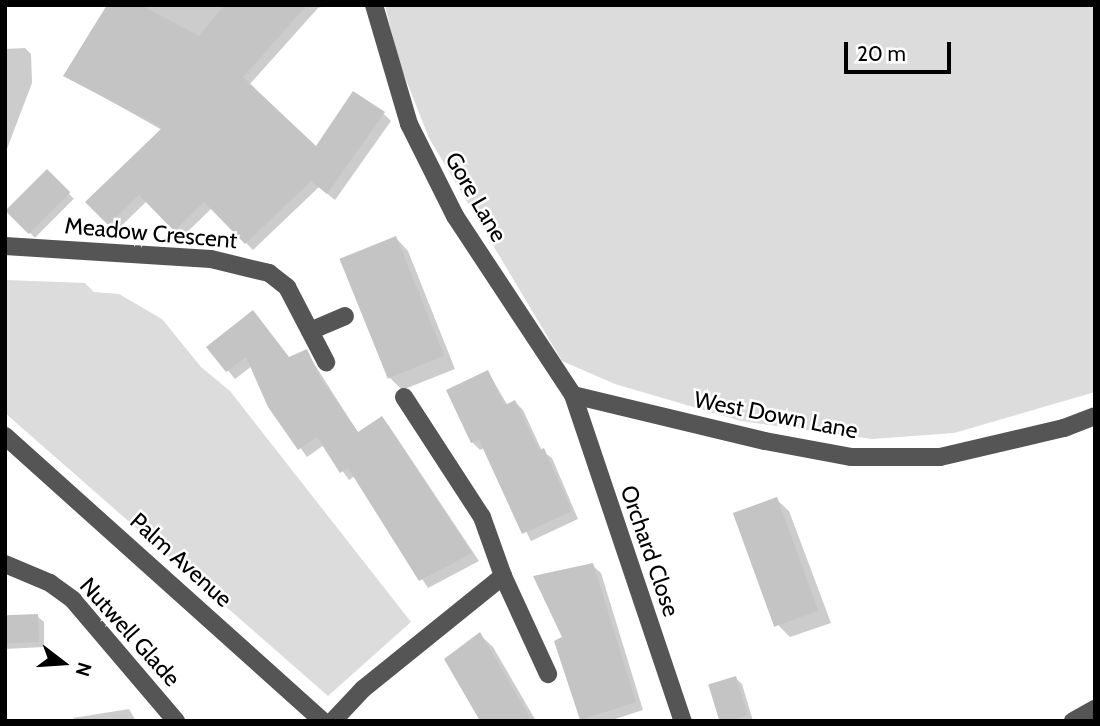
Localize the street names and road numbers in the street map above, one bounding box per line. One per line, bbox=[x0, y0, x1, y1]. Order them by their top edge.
street label: Gore Lane bbox=[439, 147, 513, 247]
street label: Meadow Crescent bbox=[64, 212, 238, 254]
street label: West Down Lane bbox=[692, 386, 860, 444]
street label: Orchard Close bbox=[615, 482, 685, 620]
street label: Palm Avenue bbox=[124, 507, 238, 613]
street label: Nutwell Glade bbox=[74, 572, 186, 692]

